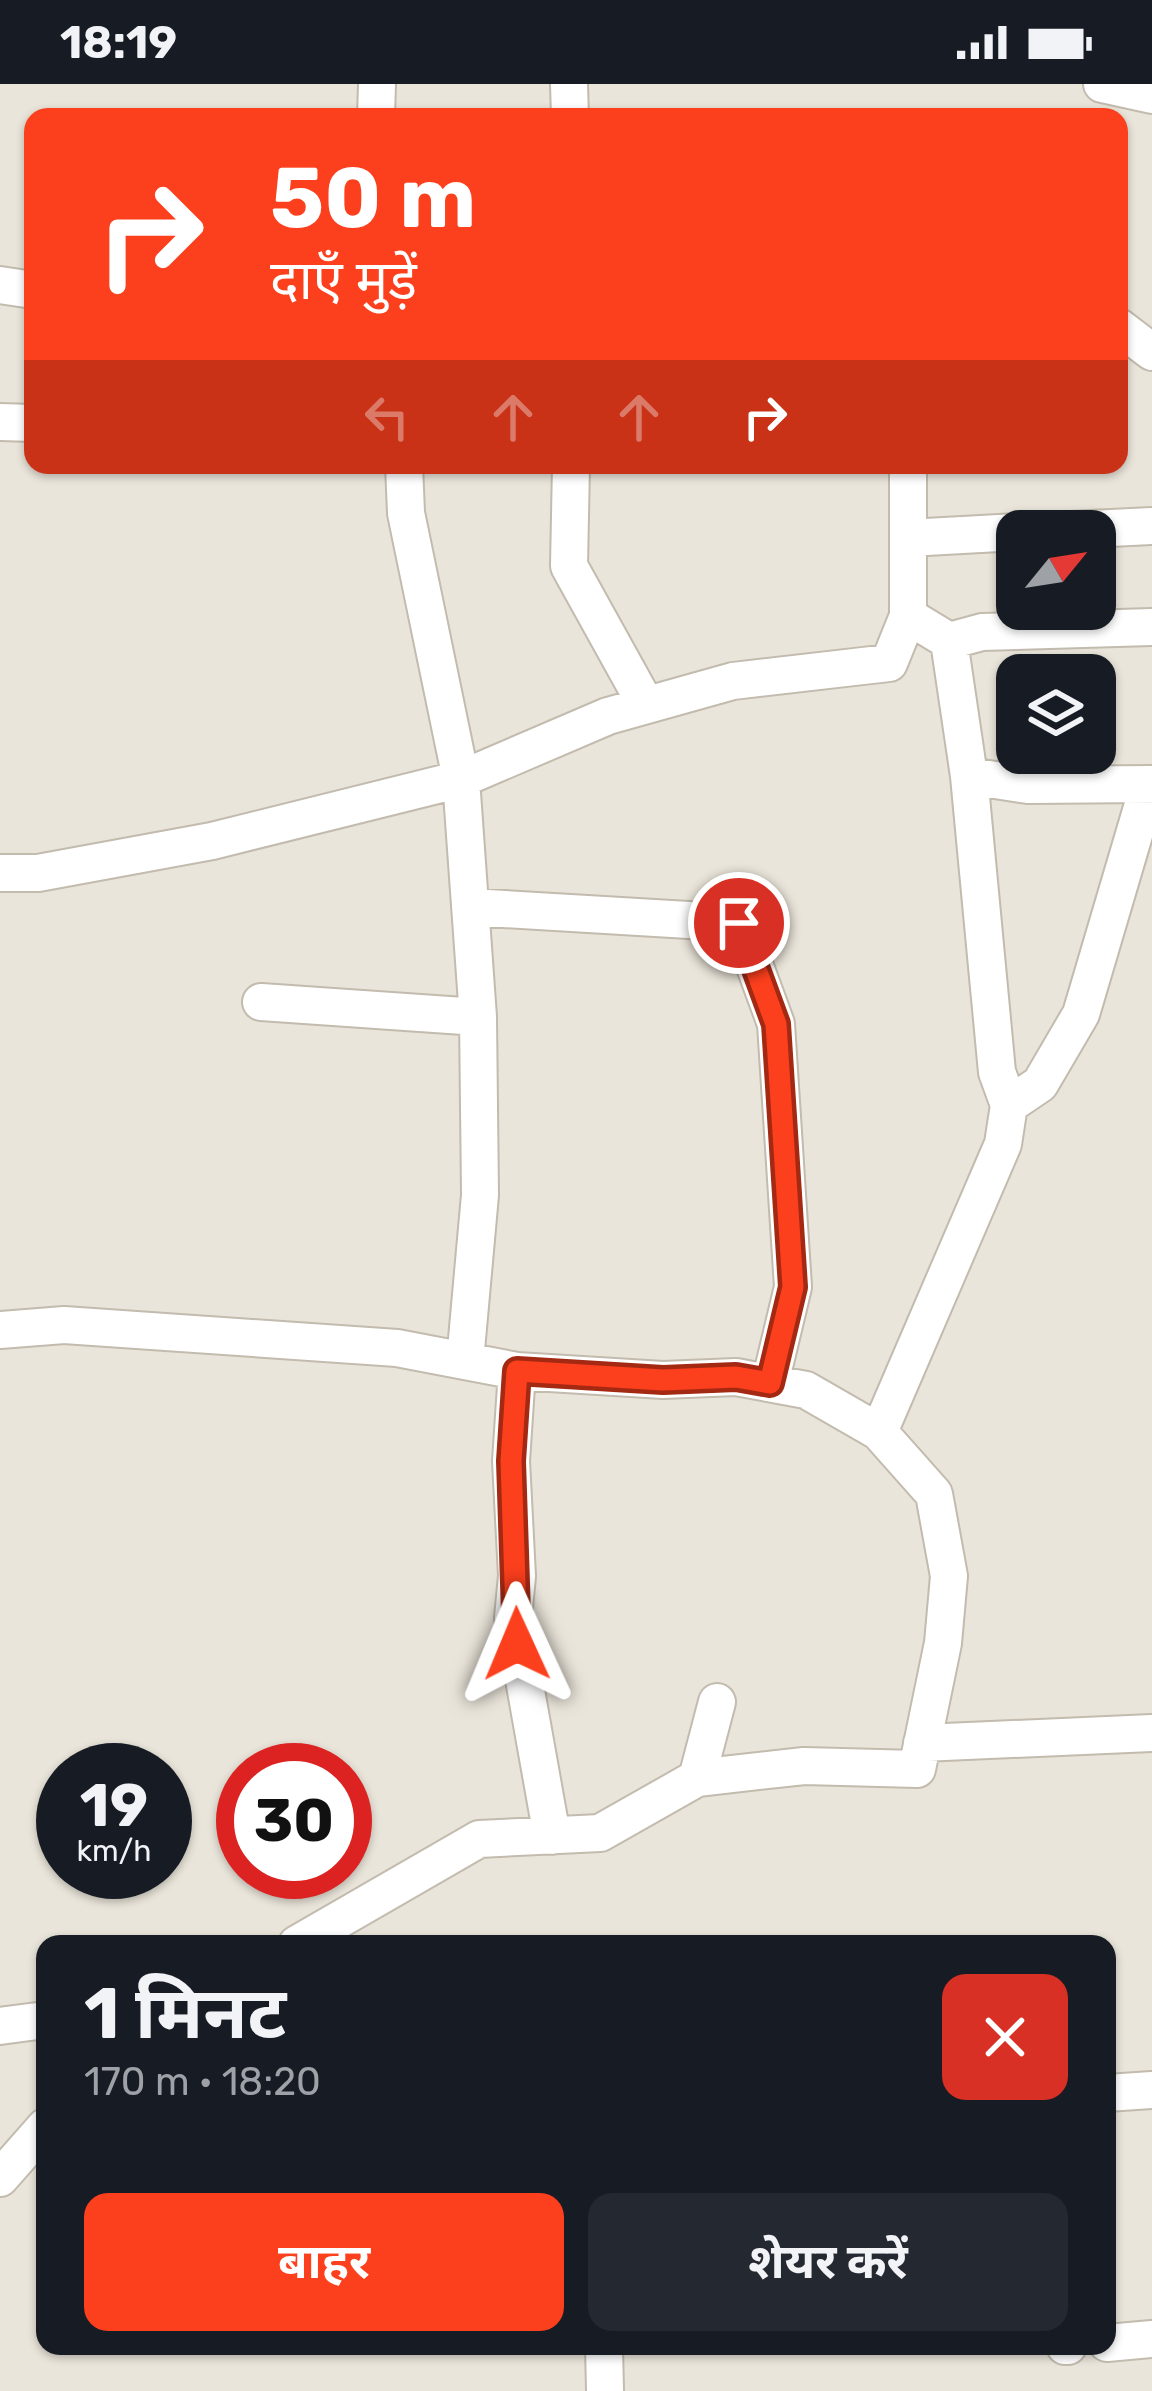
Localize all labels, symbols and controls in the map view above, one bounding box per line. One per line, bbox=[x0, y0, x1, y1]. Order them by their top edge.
text: 18:19 bbox=[60, 16, 177, 69]
text: 50 m bbox=[270, 148, 476, 248]
icon: right bbox=[72, 156, 228, 312]
text: दाएँ मुड़ें bbox=[270, 249, 417, 313]
icon: left bbox=[354, 384, 420, 450]
icon: ahead bbox=[480, 384, 546, 450]
icon: ahead bbox=[606, 384, 672, 450]
icon: right bbox=[732, 384, 798, 450]
north arrow bbox=[996, 510, 1116, 630]
map controls bbox=[996, 510, 1116, 774]
button: layers bbox=[996, 654, 1116, 774]
pin bbox=[688, 872, 790, 974]
icon: arrive bbox=[706, 890, 772, 956]
position arrow bbox=[454, 1581, 580, 1707]
speed limit sign: 30 bbox=[216, 1743, 372, 1899]
text: 19 bbox=[80, 1770, 148, 1841]
text: km/h bbox=[77, 1833, 151, 1869]
text: 1 मिनट bbox=[84, 1971, 286, 2056]
button: close bbox=[942, 1974, 1068, 2100]
text: 170 m · 18:20 bbox=[84, 2059, 321, 2105]
button: बाहर bbox=[84, 2193, 564, 2331]
button: शेयर करें bbox=[588, 2193, 1068, 2331]

